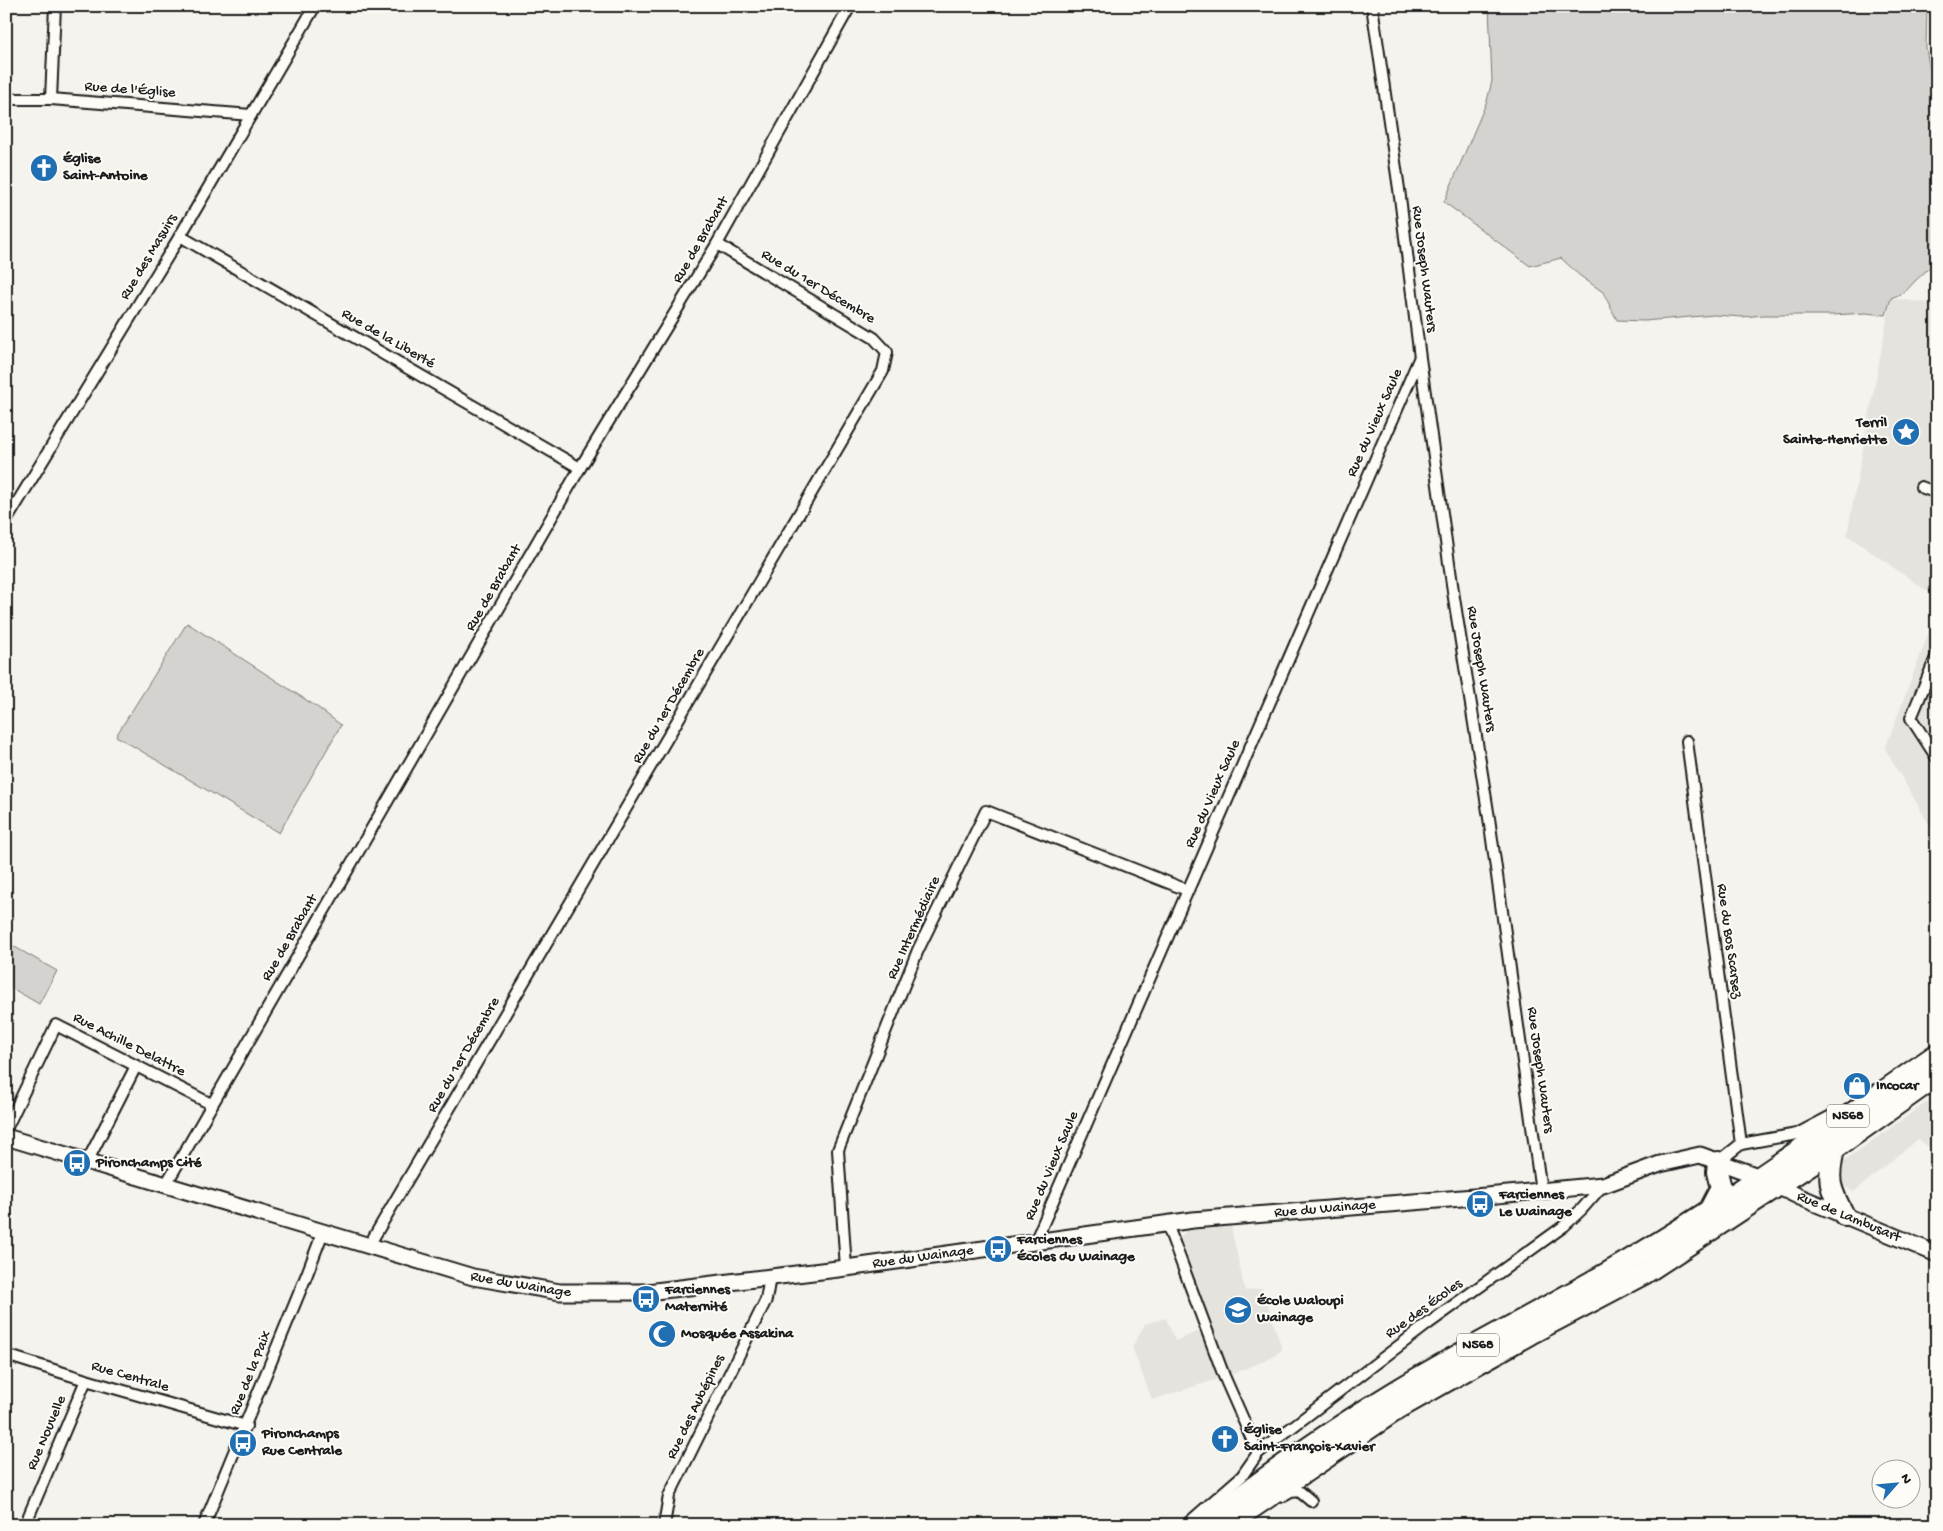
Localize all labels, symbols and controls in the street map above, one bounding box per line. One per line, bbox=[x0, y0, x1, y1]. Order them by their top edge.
street label: Rue de l'Église bbox=[84, 78, 176, 102]
place label: Église Saint-Antoine bbox=[63, 150, 149, 185]
church icon: Église Saint-Antoine bbox=[29, 153, 59, 183]
street label: Rue de Brabant bbox=[669, 192, 734, 287]
street label: Rue Joseph Wauters bbox=[1407, 205, 1441, 334]
street label: Rue des Masuirs bbox=[116, 210, 182, 303]
street label: Rue du 1er Décembre bbox=[758, 246, 879, 328]
street label: Rue de la Liberté bbox=[338, 305, 438, 373]
street label: Rue du Vieux Saule bbox=[1343, 366, 1407, 480]
place label: Terril Sainte-Henriette bbox=[1783, 414, 1888, 449]
place icon: Terril Sainte-Henriette bbox=[1891, 417, 1921, 447]
street label: Rue de Brabant bbox=[462, 540, 527, 635]
street label: Rue Joseph Wauters bbox=[1462, 605, 1500, 734]
street label: Rue du 1er Décembre bbox=[629, 645, 709, 767]
street label: Rue du Vieux Saule bbox=[1181, 737, 1245, 851]
street label: Rue Intermédiaire bbox=[883, 873, 945, 982]
street label: Rue du Bos Scarsez bbox=[1712, 882, 1746, 1000]
street label: Rue de Brabant bbox=[258, 890, 323, 985]
street label: Rue du 1er Décembre bbox=[424, 994, 504, 1116]
street label: Rue Joseph Wauters bbox=[1522, 1006, 1558, 1135]
street label: Rue Achille Delattre bbox=[70, 1009, 188, 1081]
shop icon: Incocar bbox=[1842, 1071, 1872, 1101]
place label: Incocar bbox=[1876, 1077, 1920, 1095]
road number: N568 bbox=[1827, 1104, 1869, 1128]
street label: Rue du Vieux Saule bbox=[1021, 1109, 1083, 1223]
bus stop icon: Pironchamps Cité bbox=[62, 1148, 92, 1178]
place label: Pironchamps Cité bbox=[95, 1154, 203, 1172]
place label: Farciennes Le Wainage bbox=[1498, 1186, 1573, 1221]
street label: Rue de Lambusart bbox=[1794, 1188, 1905, 1248]
bus stop icon: Farciennes Le Wainage bbox=[1465, 1189, 1495, 1219]
street label: Rue du Wainage bbox=[1274, 1196, 1377, 1222]
place label: Farciennes Écoles du Wainage bbox=[1016, 1231, 1136, 1266]
bus stop icon: Farciennes Écoles du Wainage bbox=[983, 1234, 1013, 1264]
street label: Rue du Wainage bbox=[871, 1241, 975, 1273]
street label: Rue du Wainage bbox=[469, 1268, 571, 1301]
street label: Rue des Écoles bbox=[1382, 1275, 1466, 1343]
place label: Farciennes Maternité bbox=[664, 1281, 731, 1316]
bus stop icon: Farciennes Maternité bbox=[631, 1284, 661, 1314]
place label: École Waloupi Wainage bbox=[1256, 1292, 1344, 1327]
school or university icon: École Waloupi Wainage bbox=[1223, 1295, 1253, 1325]
mosque icon: Mosquée Assakina bbox=[647, 1319, 677, 1349]
place label: Mosquée Assakina bbox=[681, 1325, 794, 1343]
street label: Rue de la Paix bbox=[226, 1328, 276, 1418]
road number: N568 bbox=[1457, 1334, 1499, 1356]
street label: Rue des Aubépines bbox=[663, 1351, 729, 1462]
street label: Rue Centrale bbox=[89, 1357, 171, 1397]
street label: Rue Nouvelle bbox=[23, 1393, 71, 1473]
place label: Église Saint-François-Xavier bbox=[1244, 1421, 1376, 1456]
church icon: Église Saint-François-Xavier bbox=[1210, 1424, 1240, 1454]
place label: Pironchamps Rue Centrale bbox=[261, 1425, 343, 1460]
bus stop icon: Pironchamps Rue Centrale bbox=[228, 1428, 258, 1458]
north arrow bbox=[1870, 1458, 1920, 1508]
text: N bbox=[1896, 1471, 1915, 1487]

